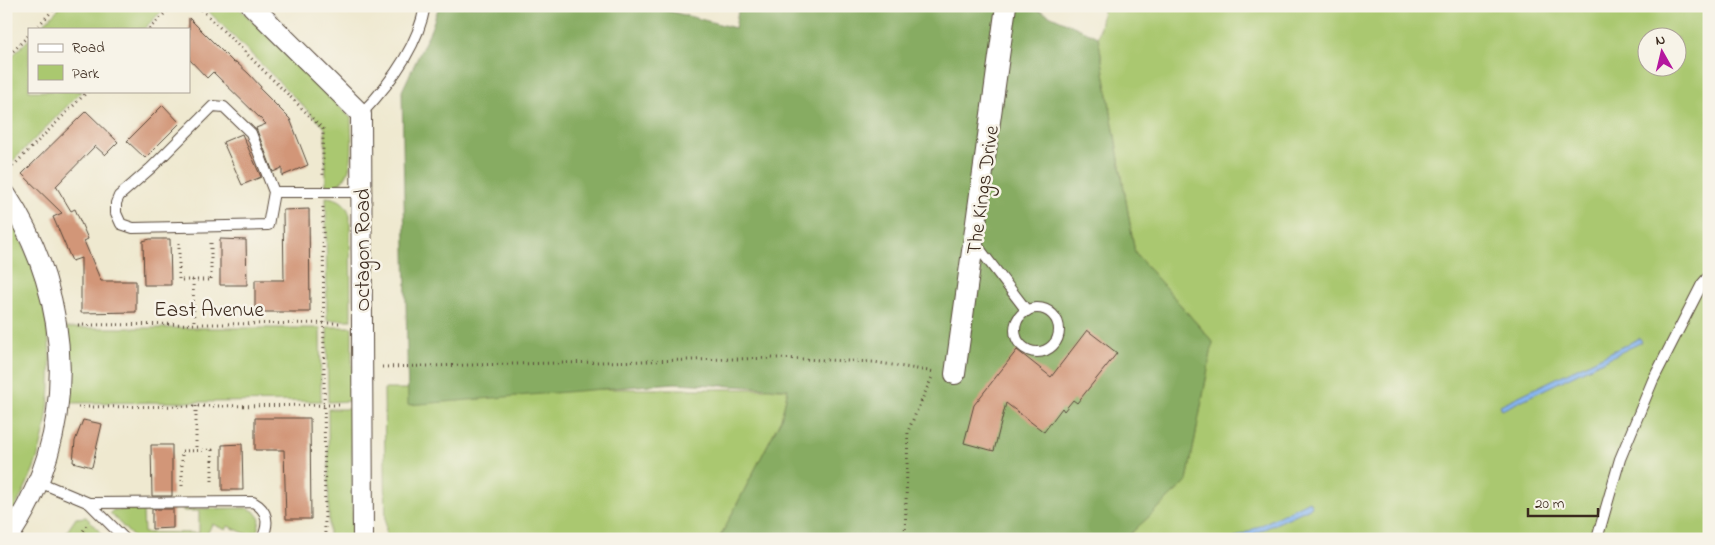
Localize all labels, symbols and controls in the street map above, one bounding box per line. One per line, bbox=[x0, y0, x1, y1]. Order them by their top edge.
legend bbox=[28, 28, 190, 92]
north arrow bbox=[1638, 28, 1688, 78]
text: N bbox=[1654, 30, 1667, 52]
text: Road bbox=[72, 37, 105, 59]
text: Park bbox=[72, 63, 100, 85]
street label: The Kings Drive bbox=[960, 123, 1010, 257]
street label: Octagon Road bbox=[349, 188, 381, 312]
street label: East Avenue bbox=[154, 296, 265, 326]
scale bar bbox=[1528, 485, 1598, 517]
text: 20 m bbox=[1535, 493, 1565, 515]

